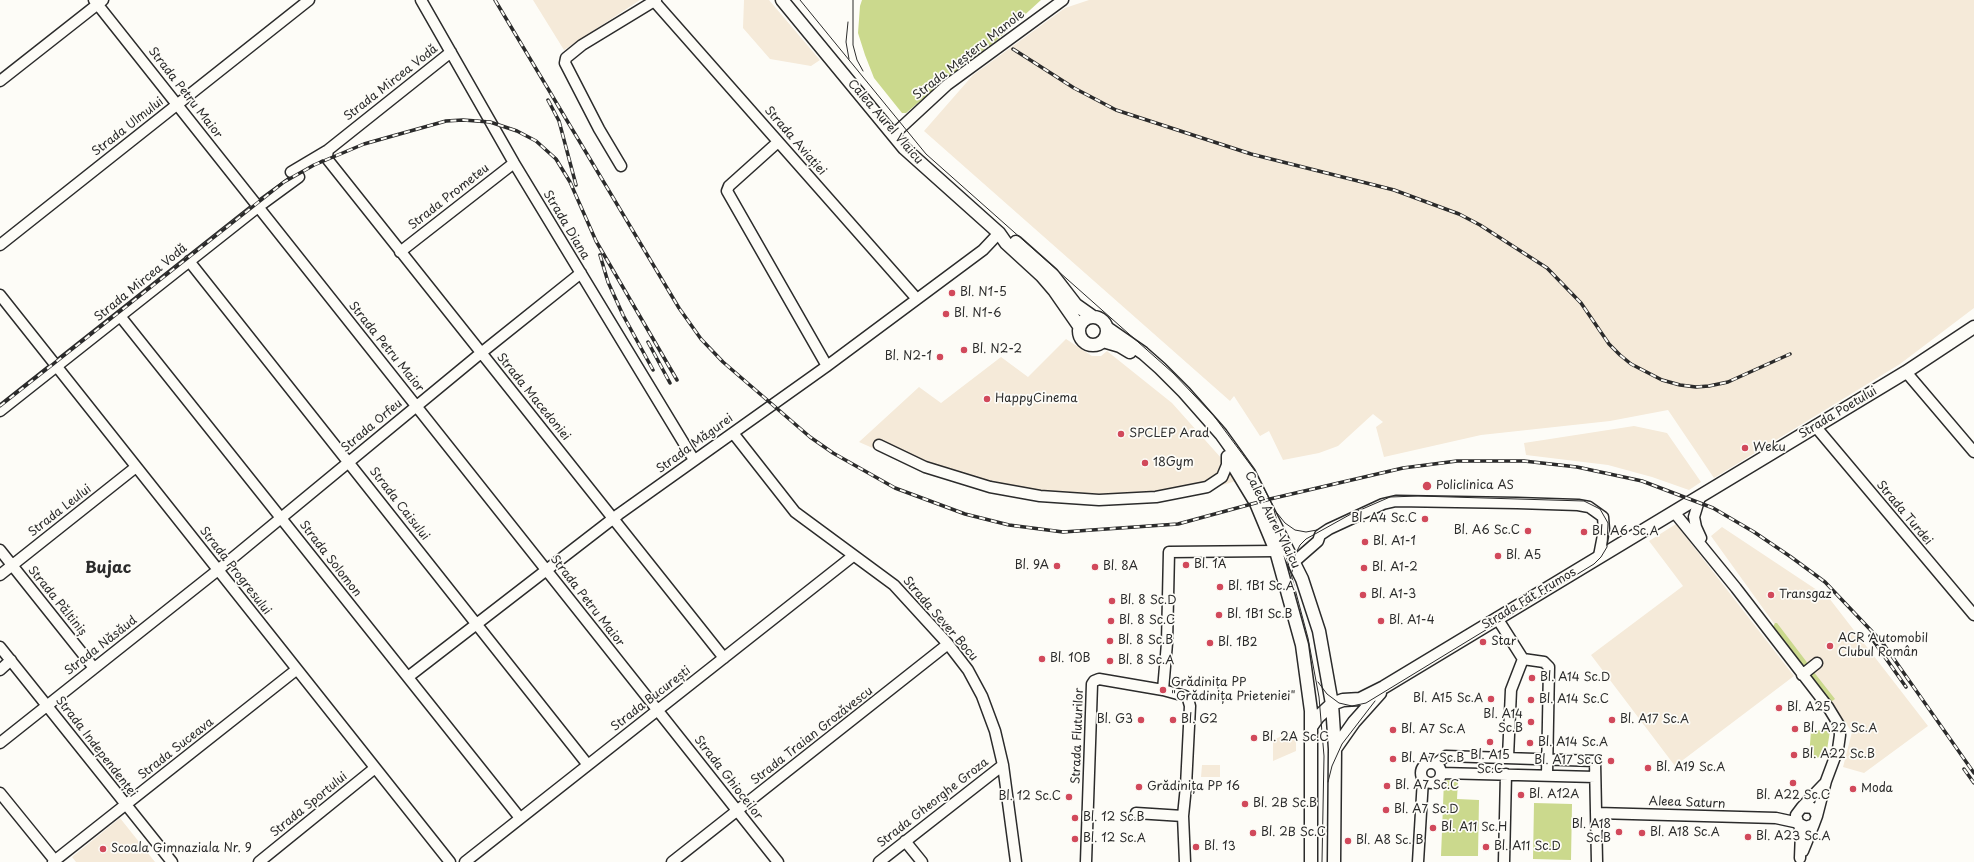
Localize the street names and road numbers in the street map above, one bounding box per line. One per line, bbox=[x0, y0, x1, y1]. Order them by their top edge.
street label: Strada Meșteru Manole bbox=[910, 7, 1028, 103]
street label: Strada Mircea Vodă bbox=[341, 42, 441, 124]
street label: Strada Petru Maior bbox=[145, 44, 225, 142]
street label: Calea Aurel Vlaicu bbox=[844, 77, 926, 167]
street label: Strada Ulmului bbox=[89, 95, 167, 159]
street label: Strada Aviației bbox=[761, 104, 829, 178]
street label: Strada Prometeu bbox=[406, 161, 492, 233]
street label: Strada Diana bbox=[540, 188, 592, 262]
street label: Strada Mircea Vodă bbox=[92, 241, 190, 325]
street label: Strada Petru Maior bbox=[345, 299, 427, 395]
street label: Strada Macedoniei bbox=[493, 350, 573, 444]
street label: Strada Poetului bbox=[1796, 384, 1880, 442]
street label: Strada Orfeu bbox=[339, 396, 405, 456]
street label: Strada Măgurei bbox=[654, 411, 736, 477]
street label: Strada Caisului bbox=[366, 465, 432, 543]
street label: Calea Aurel Vlaicu bbox=[1241, 469, 1303, 571]
street label: Strada Turdei bbox=[1873, 478, 1935, 548]
street label: Strada Leului bbox=[26, 482, 94, 540]
street label: Strada Solomon bbox=[296, 518, 364, 600]
street label: Strada Progresului bbox=[196, 524, 274, 618]
street label: Strada Petru Maior bbox=[547, 552, 627, 650]
street label: Strada Păltiniș bbox=[25, 563, 89, 639]
street label: Strada Făt Frumos bbox=[1479, 565, 1579, 633]
street label: Strada Sever Bocu bbox=[899, 574, 981, 664]
street label: Strada Năsăud bbox=[62, 613, 140, 679]
street label: Strada București bbox=[608, 663, 694, 735]
street label: Strada Traian Grozăvescu bbox=[748, 684, 876, 788]
street label: Strada Fluturilor bbox=[1069, 688, 1087, 784]
street label: Strada Independenței bbox=[52, 694, 140, 800]
street label: Strada Suceava bbox=[136, 715, 216, 783]
street label: Strada Ghioceilor bbox=[691, 733, 765, 823]
street label: Strada Gheorghe Groza bbox=[875, 755, 991, 851]
street label: Strada Sportului bbox=[268, 770, 350, 840]
street label: Aleea Saturn bbox=[1648, 794, 1726, 812]

